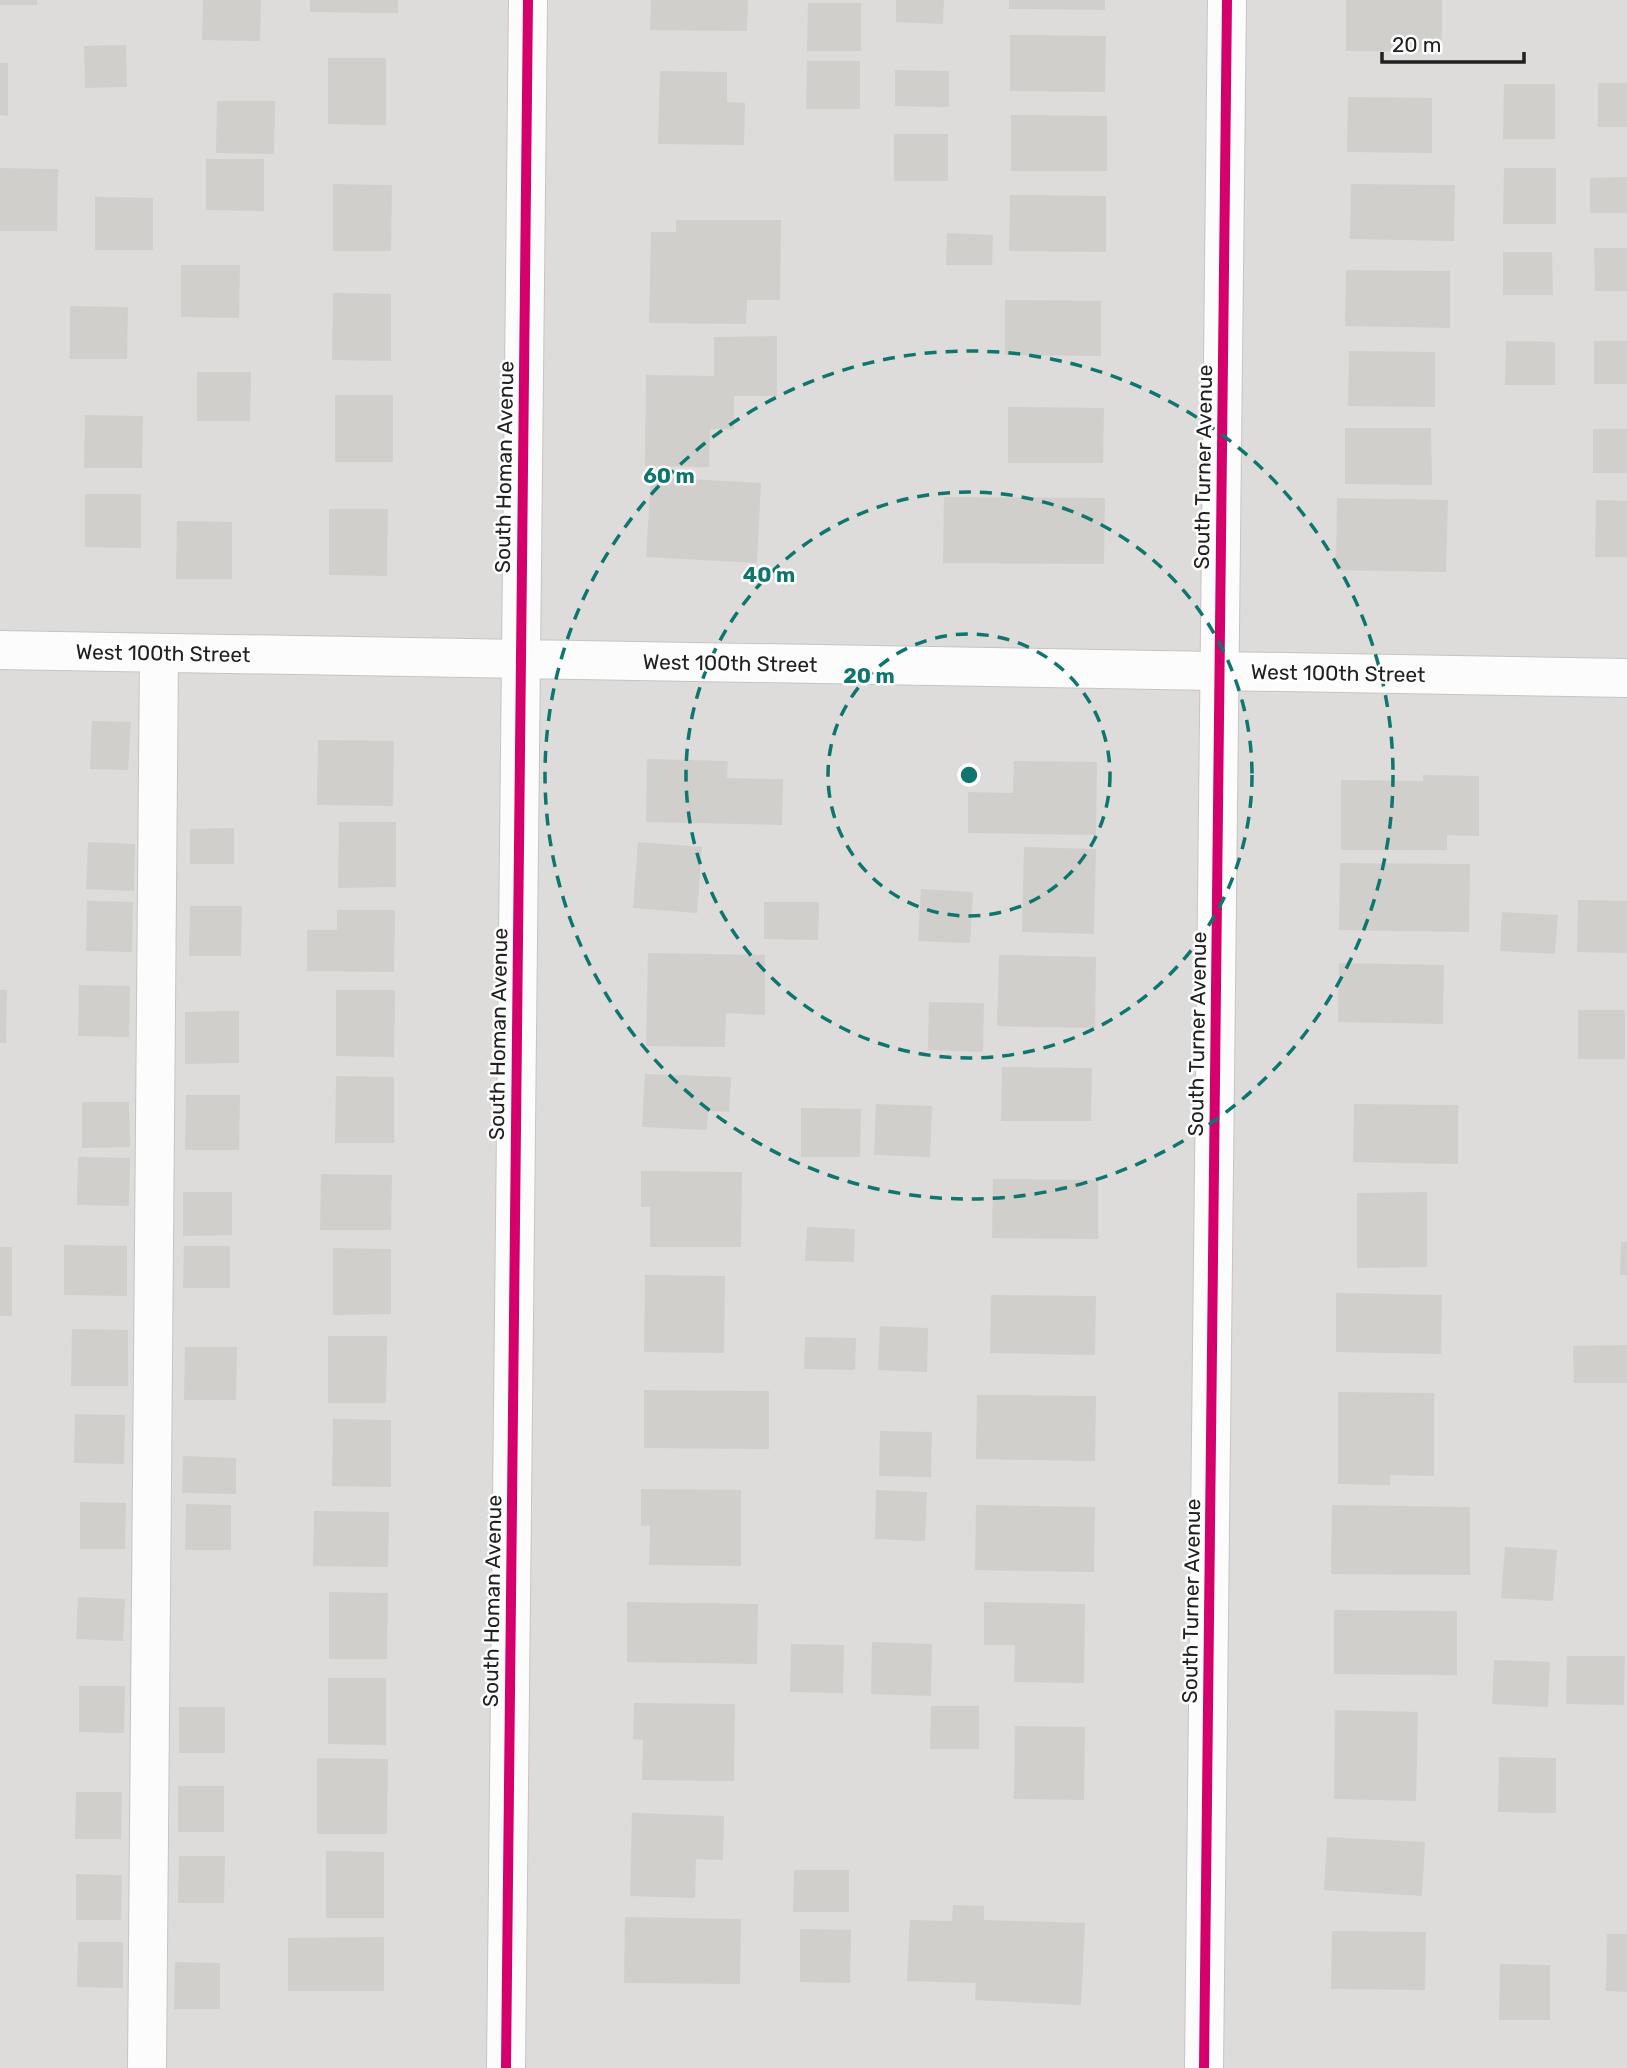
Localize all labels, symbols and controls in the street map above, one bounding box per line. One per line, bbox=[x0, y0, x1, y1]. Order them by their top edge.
scale bar bbox=[1382, 21, 1524, 65]
text: 20 m bbox=[1392, 32, 1441, 57]
street label: South Homan Avenue bbox=[490, 361, 518, 573]
street label: South Turner Avenue bbox=[1189, 364, 1217, 570]
text: 60 m bbox=[643, 463, 695, 488]
text: 40 m bbox=[743, 562, 795, 587]
street label: West 100th Street bbox=[75, 639, 251, 667]
street label: West 100th Street bbox=[642, 649, 818, 677]
street label: West 100th Street bbox=[1250, 659, 1426, 687]
text: 20 m bbox=[843, 663, 895, 688]
centre of rings bbox=[957, 763, 981, 787]
street label: South Homan Avenue bbox=[484, 928, 512, 1140]
street label: South Turner Avenue bbox=[1183, 931, 1211, 1137]
street label: South Homan Avenue bbox=[478, 1495, 506, 1707]
street label: South Turner Avenue bbox=[1177, 1498, 1205, 1704]

